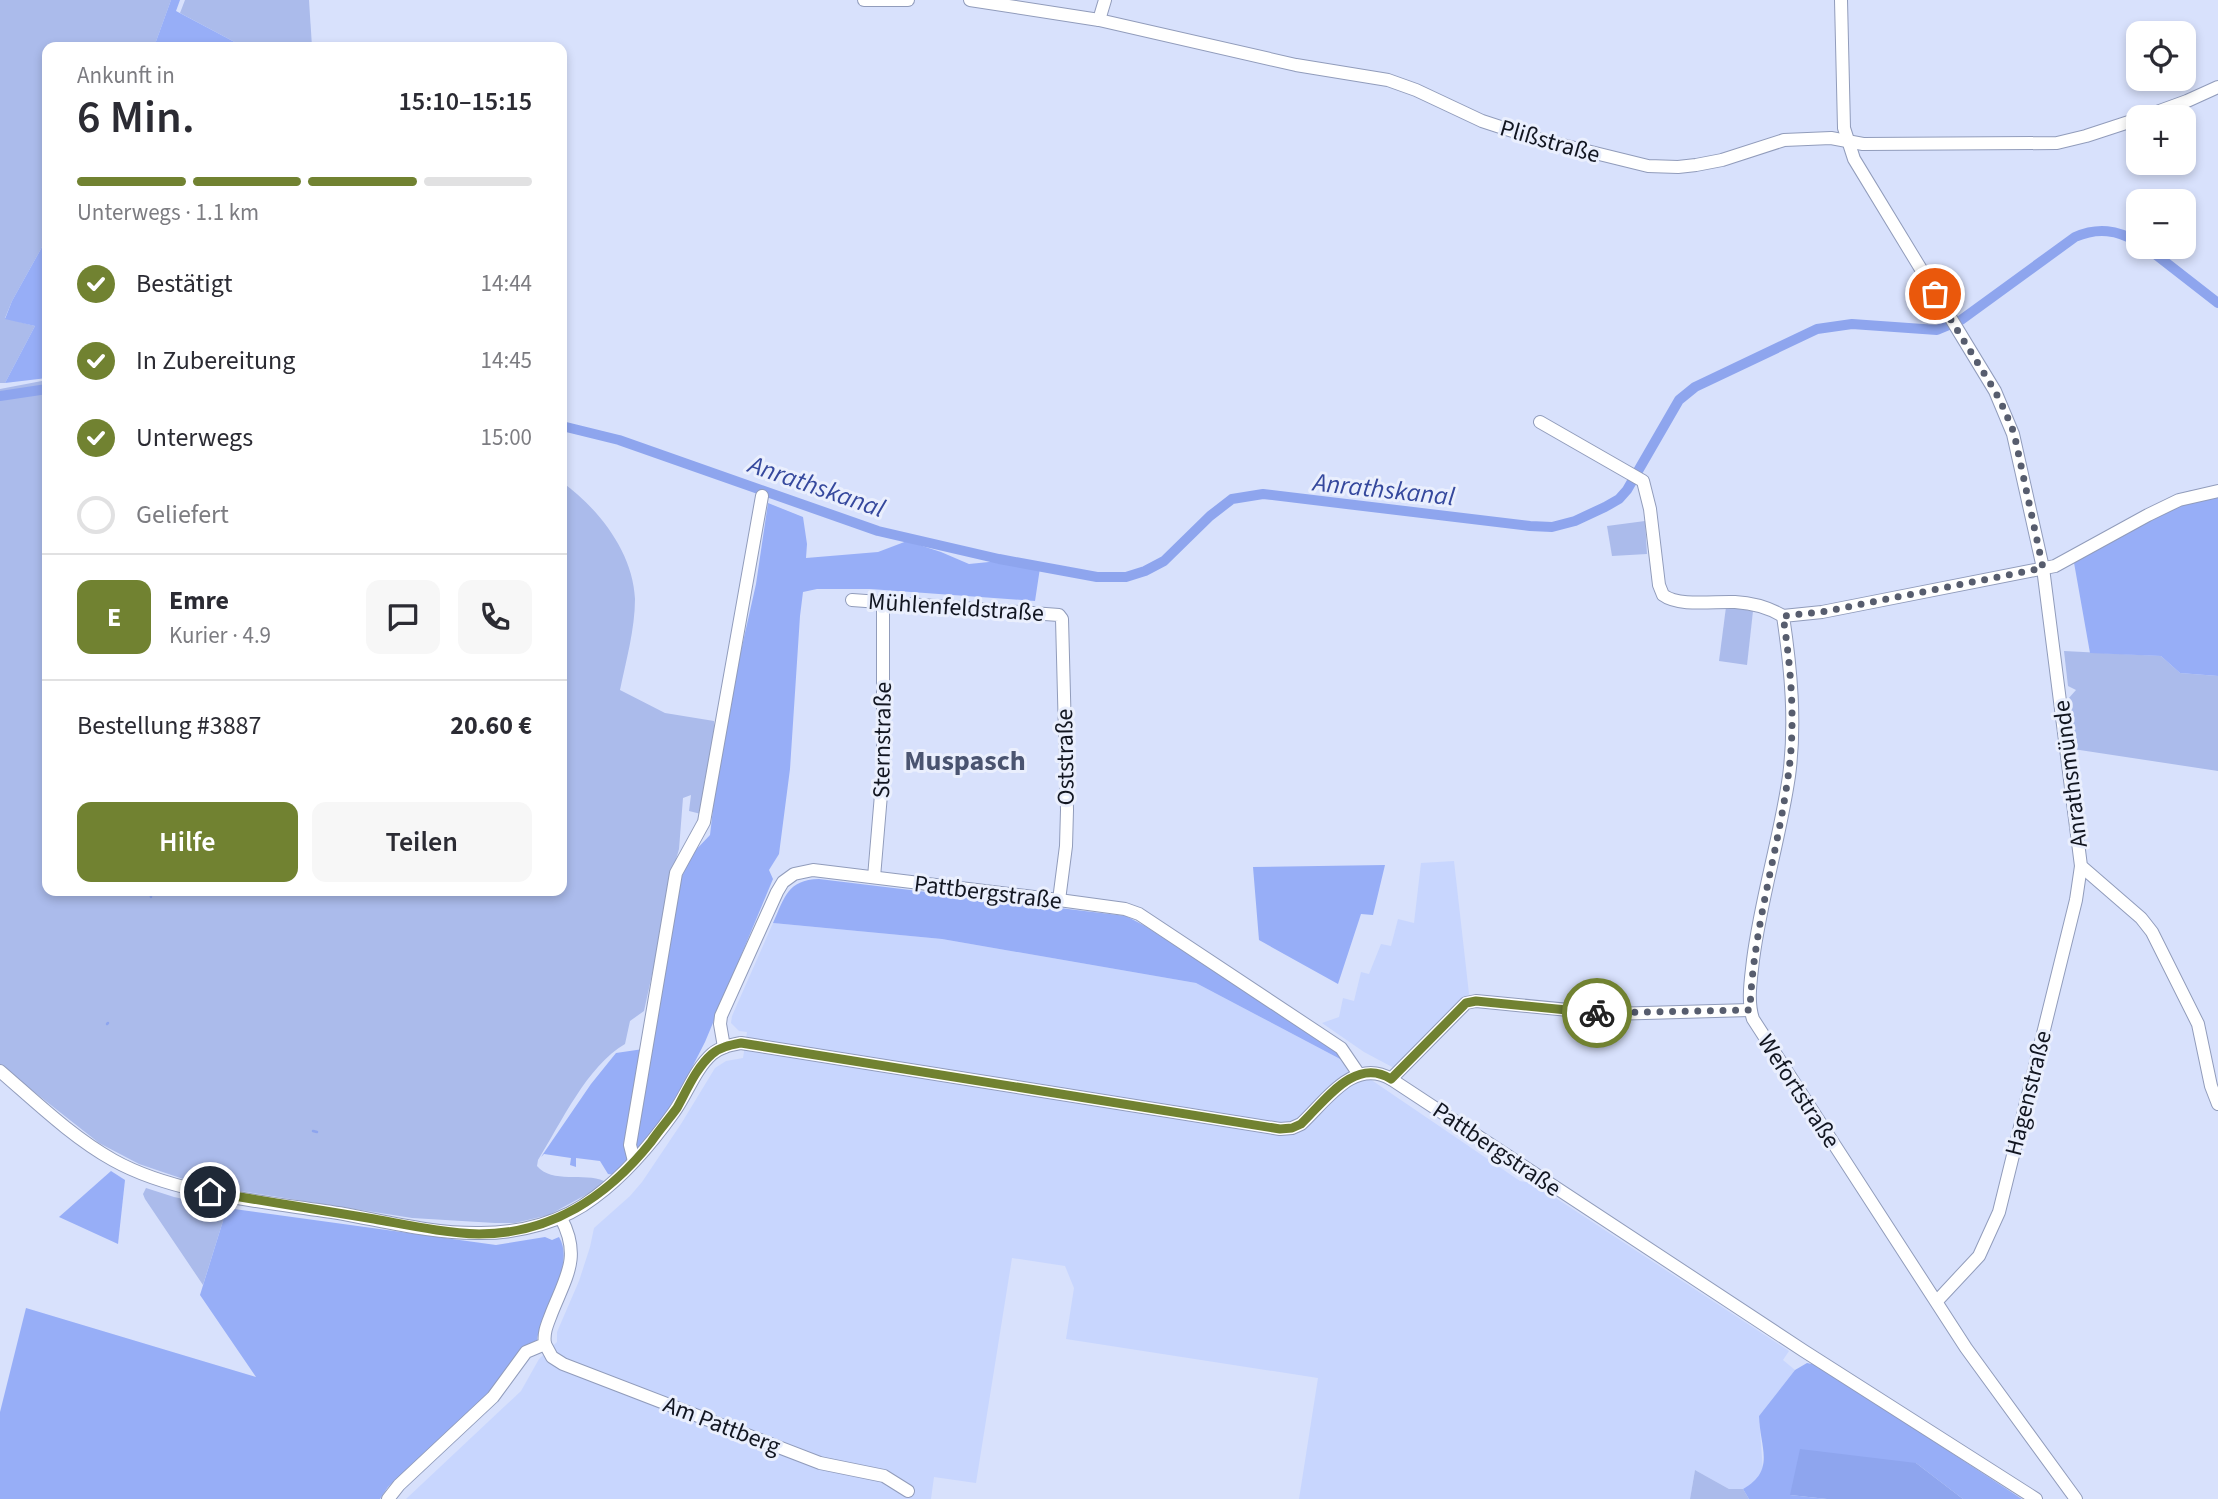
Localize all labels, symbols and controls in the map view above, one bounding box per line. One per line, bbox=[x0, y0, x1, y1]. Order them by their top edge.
map controls bbox=[2126, 21, 2196, 259]
button: locate bbox=[2126, 21, 2196, 91]
text: Ankunft in bbox=[77, 59, 175, 92]
text: 15:10–15:15 bbox=[399, 83, 532, 120]
text: 6 Min. bbox=[77, 85, 195, 150]
button: + bbox=[2126, 105, 2196, 175]
street label: Plißstraße bbox=[1496, 111, 1604, 172]
button: − bbox=[2126, 189, 2196, 259]
text: Unterwegs · 1.1 km bbox=[77, 196, 259, 229]
pin bbox=[1905, 264, 1965, 324]
icon: check bbox=[77, 265, 115, 303]
text: Bestätigt bbox=[136, 265, 233, 302]
text: 14:44 bbox=[481, 267, 532, 300]
icon: bag bbox=[1916, 275, 1954, 313]
icon: check bbox=[77, 342, 115, 380]
text: In Zubereitung bbox=[136, 342, 295, 379]
text: 14:45 bbox=[481, 344, 532, 377]
icon: check bbox=[77, 419, 115, 457]
text: Unterwegs bbox=[136, 419, 253, 456]
text: 15:00 bbox=[481, 421, 532, 454]
water label: Anrathskanal bbox=[742, 445, 890, 527]
water label: Anrathskanal bbox=[1309, 463, 1457, 515]
text: Geliefert bbox=[136, 496, 229, 533]
button: chat bbox=[366, 580, 440, 654]
button: phone bbox=[458, 580, 532, 654]
text: Emre bbox=[169, 582, 229, 619]
street label: Mühlenfeldstraße bbox=[867, 584, 1045, 631]
text: E bbox=[107, 599, 121, 636]
text: Kurier · 4.9 bbox=[169, 619, 271, 652]
street label: Sternstraße bbox=[864, 681, 901, 799]
street label: Anrathsmünde bbox=[2044, 698, 2097, 850]
text: Bestellung #3887 bbox=[77, 707, 261, 744]
text: 20.60 € bbox=[450, 707, 532, 744]
street label: Oststraße bbox=[1047, 708, 1084, 806]
district label: Muspasch bbox=[904, 741, 1026, 781]
button: Hilfe bbox=[77, 802, 298, 882]
button: Teilen bbox=[312, 802, 532, 882]
street label: Pattbergstraße bbox=[912, 866, 1064, 919]
courier bbox=[1562, 978, 1632, 1048]
icon: bike bbox=[1578, 994, 1616, 1032]
street label: Wefortstraße bbox=[1749, 1027, 1849, 1155]
street label: Hagenstraße bbox=[1996, 1027, 2061, 1159]
street label: Pattbergstraße bbox=[1425, 1093, 1568, 1206]
pin bbox=[180, 1162, 240, 1222]
icon: home bbox=[191, 1173, 229, 1211]
street label: Am Pattberg bbox=[658, 1387, 786, 1464]

